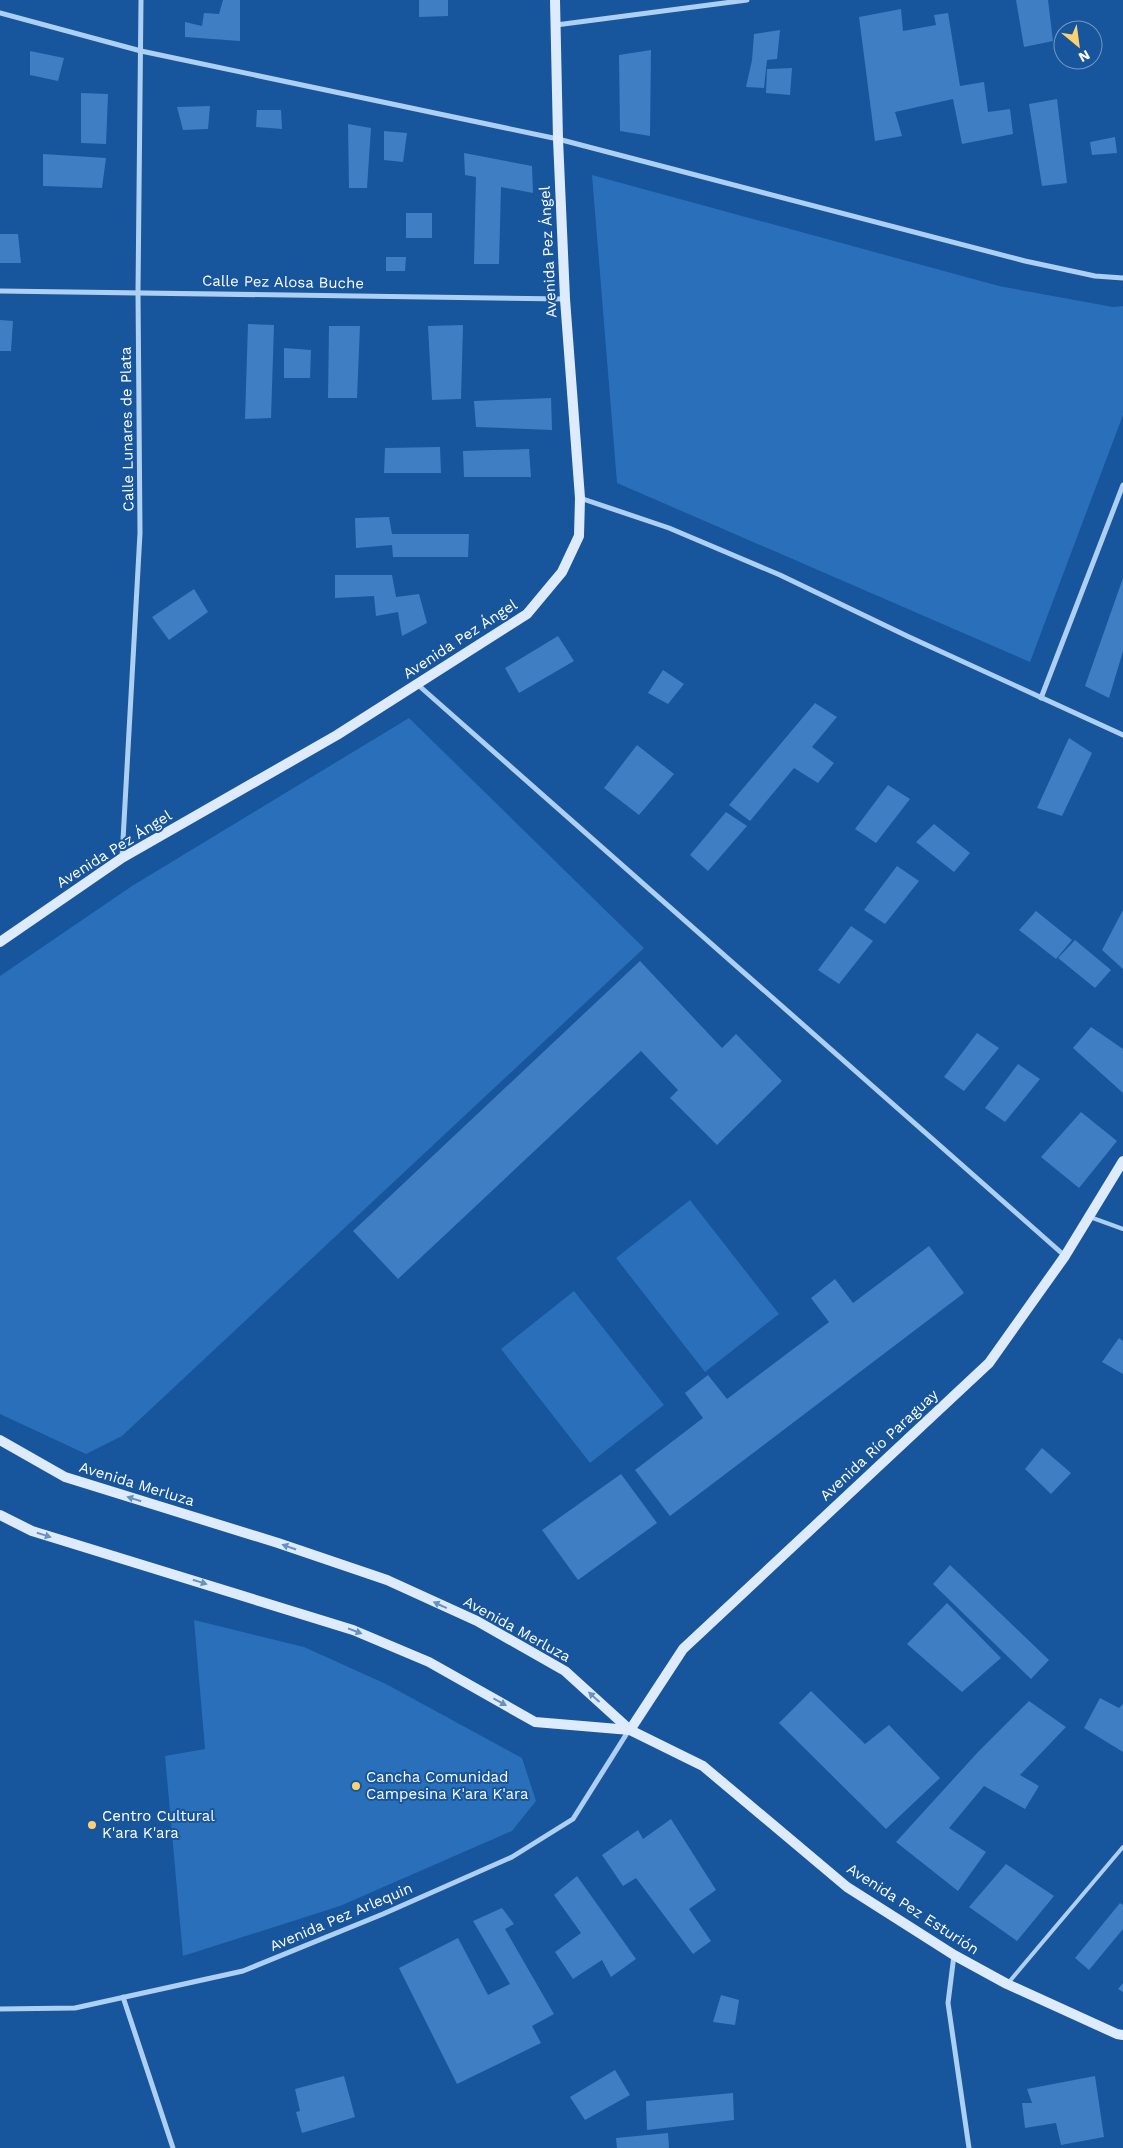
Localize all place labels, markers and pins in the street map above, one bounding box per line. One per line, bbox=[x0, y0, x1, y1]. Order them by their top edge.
place label: Cancha Comunidad Campesina K'ara K'ara bbox=[366, 1768, 529, 1803]
marker: Cancha Comunidad Campesina K'ara K'ara bbox=[350, 1780, 362, 1792]
place label: Centro Cultural K'ara K'ara bbox=[102, 1807, 215, 1842]
marker: Centro Cultural K'ara K'ara bbox=[86, 1819, 98, 1831]

